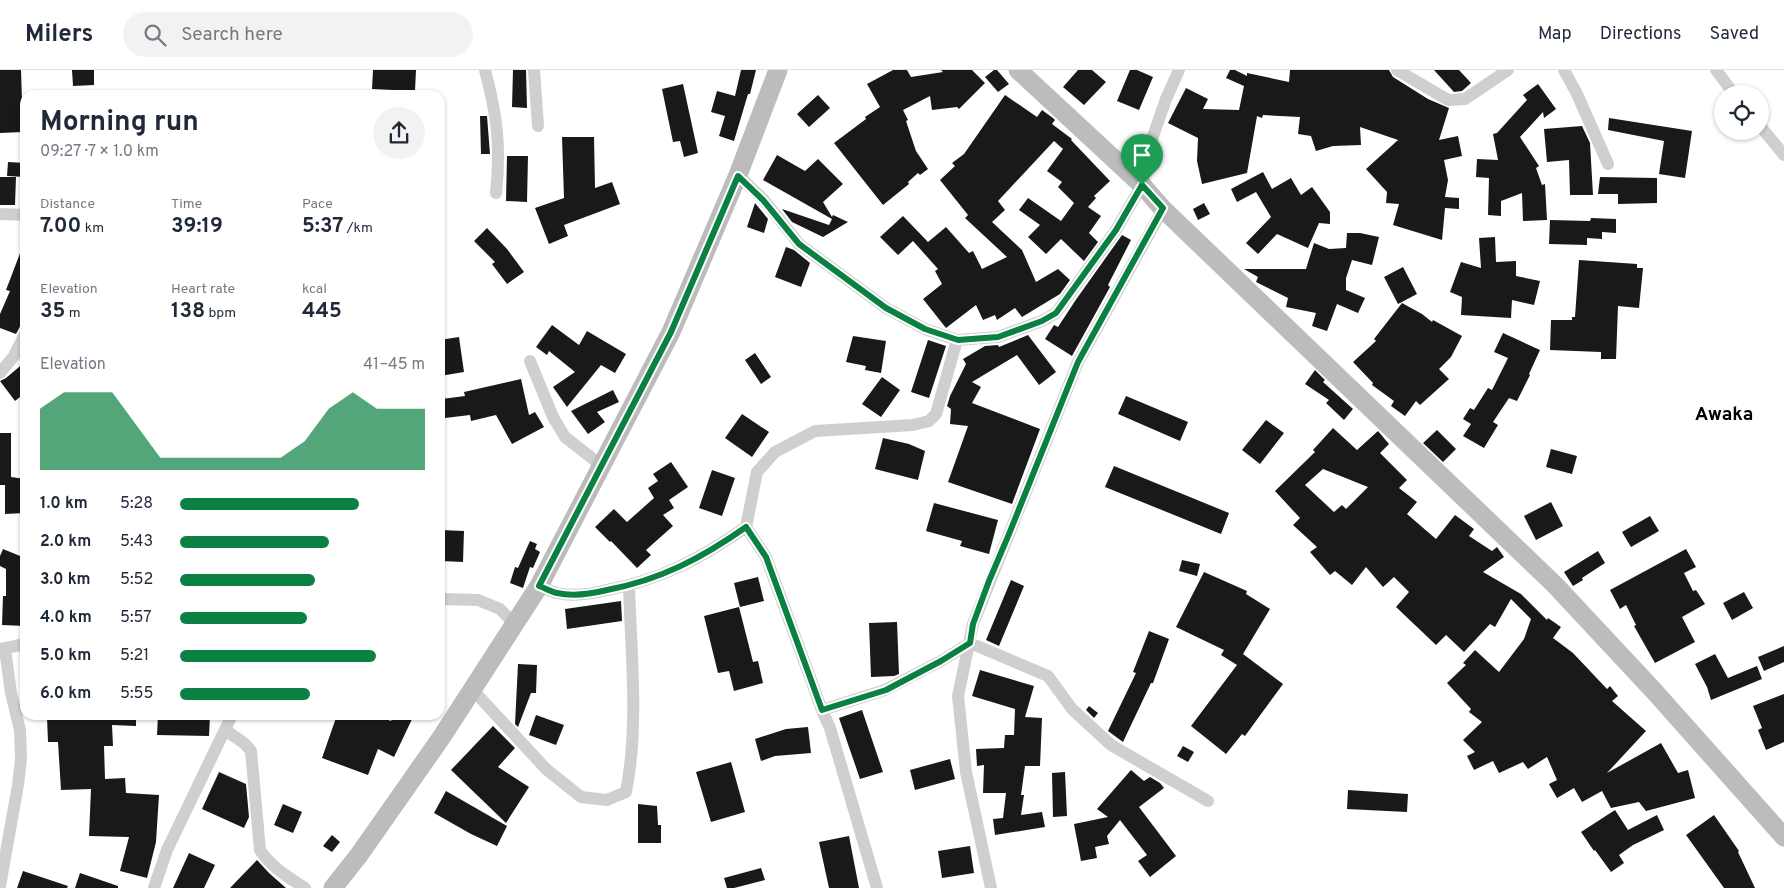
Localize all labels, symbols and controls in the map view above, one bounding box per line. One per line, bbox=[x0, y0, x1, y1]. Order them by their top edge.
search box bbox=[123, 12, 473, 57]
text: Milers bbox=[25, 20, 93, 50]
icon: search bbox=[141, 21, 169, 49]
text: Search here bbox=[181, 23, 283, 47]
text: Map bbox=[1538, 23, 1572, 46]
text: Directions bbox=[1600, 23, 1682, 46]
text: Saved bbox=[1710, 23, 1759, 46]
map controls bbox=[1714, 85, 1769, 140]
button: locate bbox=[1714, 85, 1769, 140]
text: Morning run bbox=[40, 105, 199, 141]
button: share bbox=[373, 107, 425, 159]
pin bbox=[1121, 134, 1163, 185]
icon: arrive bbox=[1128, 141, 1156, 169]
text: 09:27 · 7 × 1.0 km bbox=[40, 142, 159, 162]
text: Distance bbox=[40, 196, 95, 213]
text: Time bbox=[171, 196, 202, 213]
text: Pace bbox=[302, 196, 333, 213]
text: 7.00 bbox=[40, 213, 81, 240]
text: 39:19 bbox=[171, 213, 223, 240]
text: 5:37 bbox=[302, 213, 343, 240]
text: km bbox=[81, 220, 104, 237]
text: /km bbox=[343, 220, 373, 237]
text: Elevation bbox=[40, 281, 98, 298]
text: Heart rate bbox=[171, 281, 235, 298]
text: kcal bbox=[302, 281, 327, 298]
text: 35 bbox=[40, 298, 65, 325]
text: 138 bbox=[171, 298, 205, 325]
text: 445 bbox=[302, 298, 342, 325]
text: m bbox=[65, 305, 81, 322]
text: bpm bbox=[205, 305, 236, 322]
text: Elevation bbox=[40, 355, 106, 375]
text: 41–45 m bbox=[363, 355, 425, 375]
district label: Awaka bbox=[1695, 403, 1753, 427]
text: 1.0 km bbox=[40, 494, 88, 514]
text: 5:28 bbox=[120, 494, 153, 514]
text: 2.0 km bbox=[40, 532, 91, 552]
text: 5:43 bbox=[120, 532, 153, 552]
text: 3.0 km bbox=[40, 570, 91, 590]
text: 5:52 bbox=[120, 570, 153, 590]
text: 4.0 km bbox=[40, 608, 92, 628]
text: 5:57 bbox=[120, 608, 152, 628]
text: 5.0 km bbox=[40, 646, 91, 666]
text: 5:21 bbox=[120, 646, 149, 666]
text: 6.0 km bbox=[40, 684, 91, 704]
text: 5:55 bbox=[120, 684, 153, 704]

